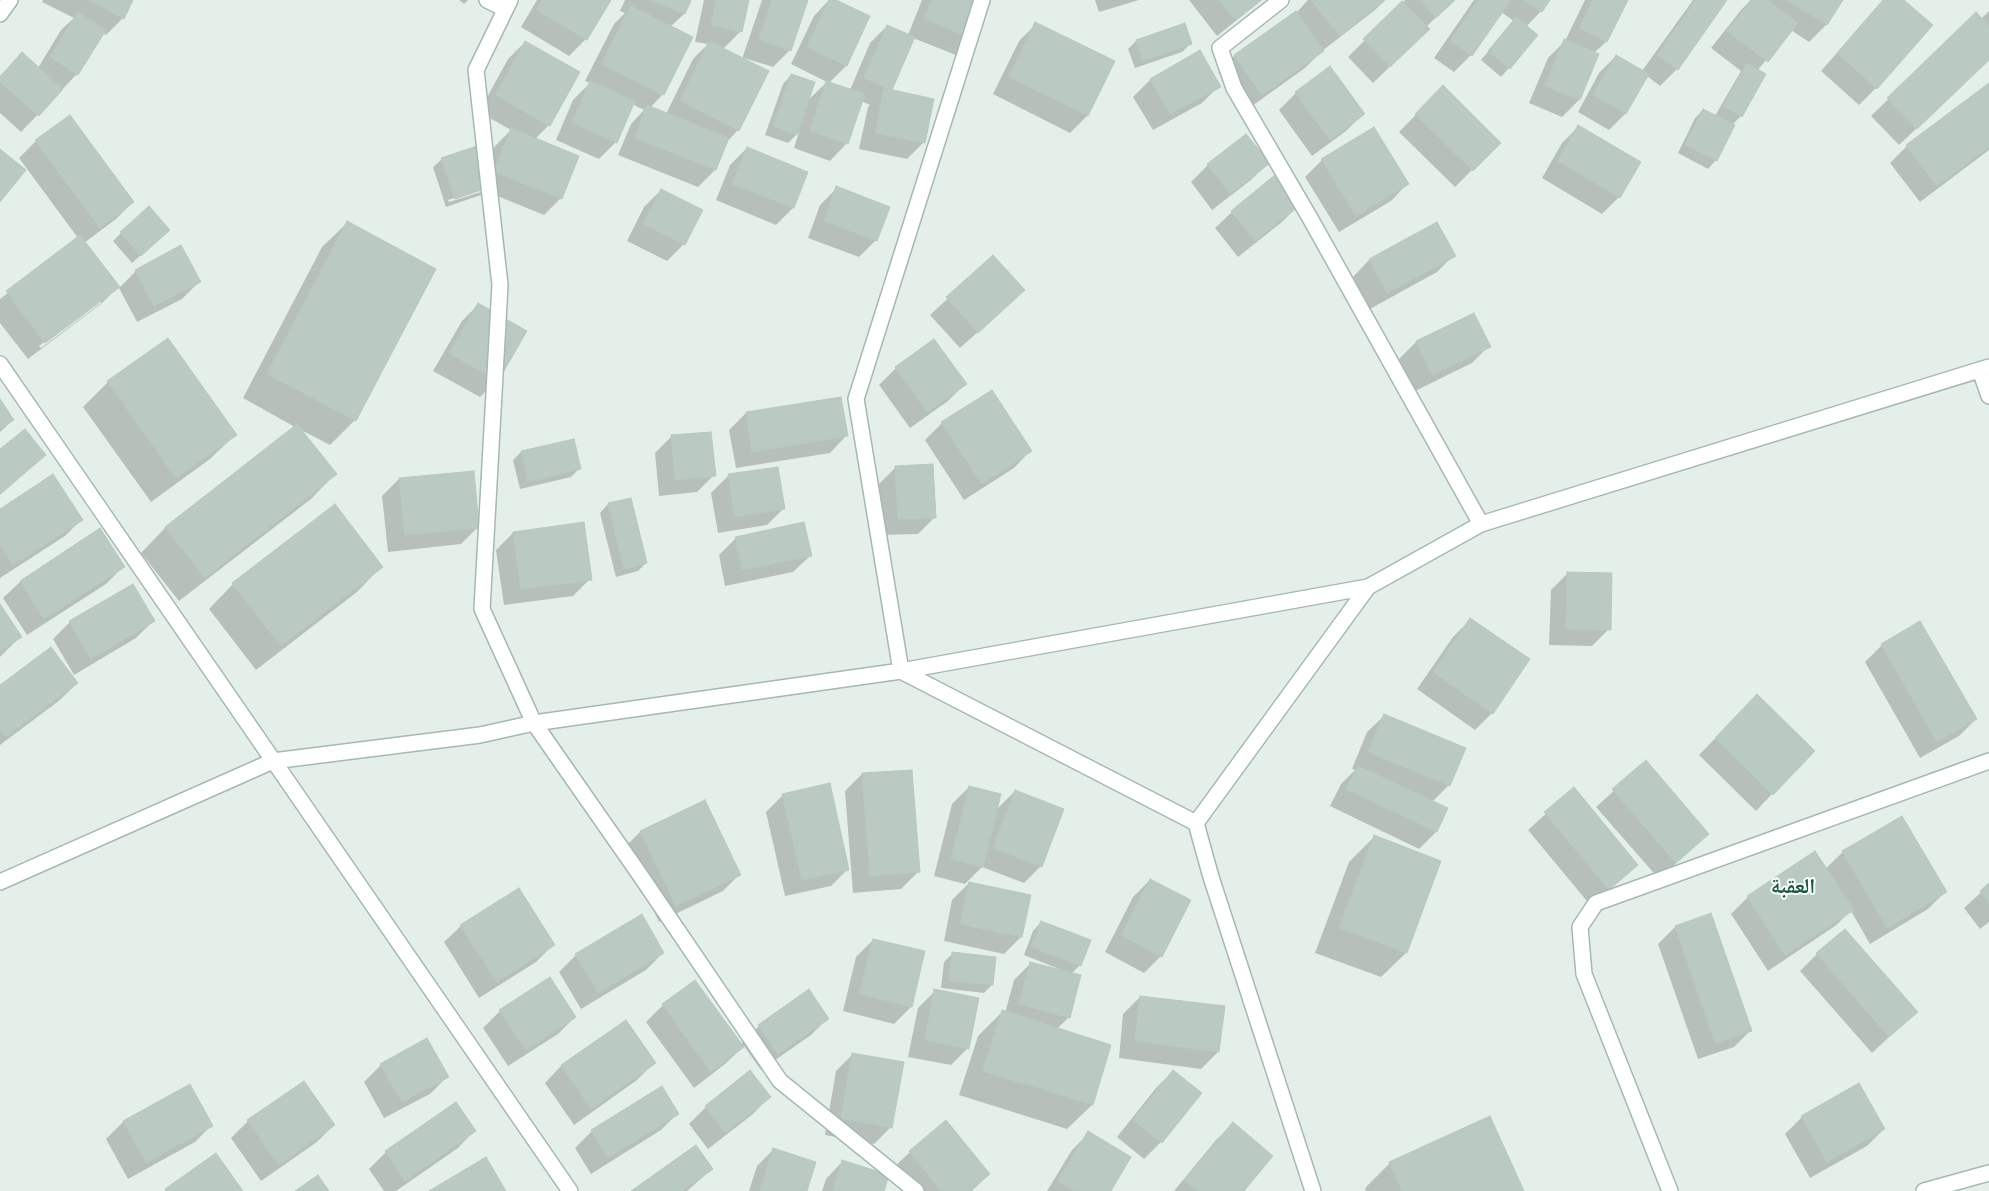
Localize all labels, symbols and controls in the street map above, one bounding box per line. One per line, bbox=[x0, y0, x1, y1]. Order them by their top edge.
district label: العقبة bbox=[1771, 874, 1815, 900]

